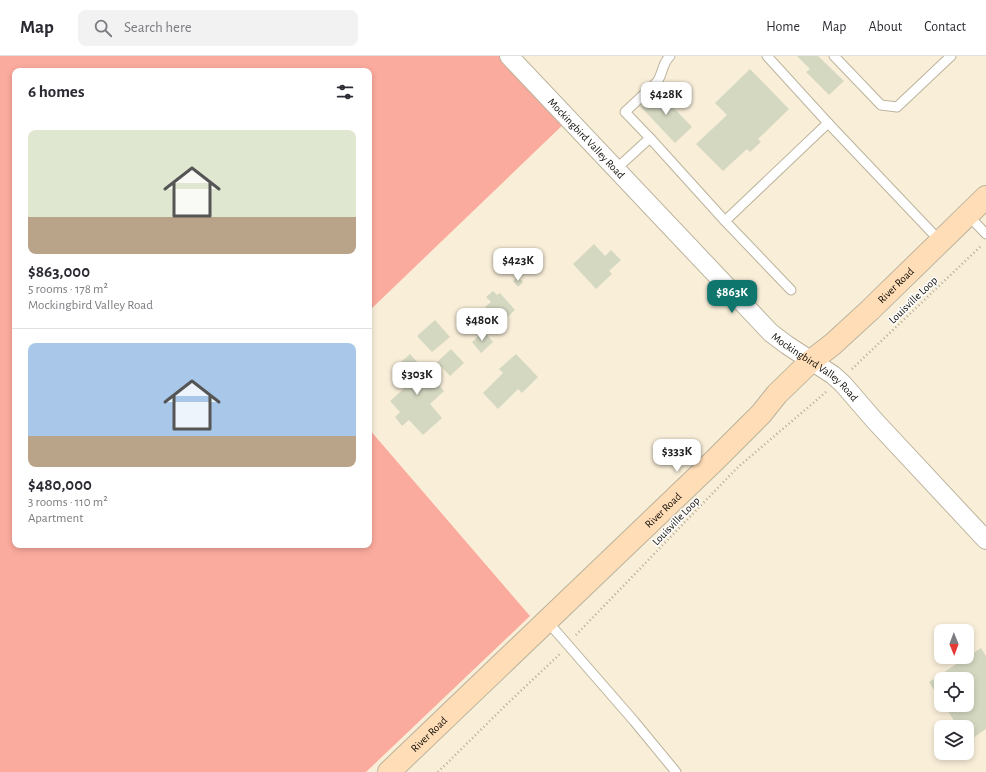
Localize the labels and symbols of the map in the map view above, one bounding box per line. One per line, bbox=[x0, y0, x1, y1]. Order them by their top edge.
pin: $428K bbox=[638, 82, 694, 116]
street label: Mockingbird Valley Road bbox=[546, 96, 627, 181]
pin: $423K bbox=[490, 248, 546, 282]
street label: River Road bbox=[875, 265, 916, 305]
street label: Louisville Loop bbox=[887, 274, 940, 326]
pin: $863K bbox=[704, 280, 760, 314]
pin: $480K bbox=[454, 308, 510, 342]
street label: Mockingbird Valley Road bbox=[770, 330, 861, 403]
pin: $303K bbox=[389, 362, 445, 396]
pin: $333K bbox=[649, 439, 705, 473]
street label: River Road bbox=[643, 490, 683, 530]
street label: Louisville Loop bbox=[650, 494, 702, 547]
north arrow bbox=[934, 624, 974, 664]
street label: River Road bbox=[408, 714, 449, 754]

